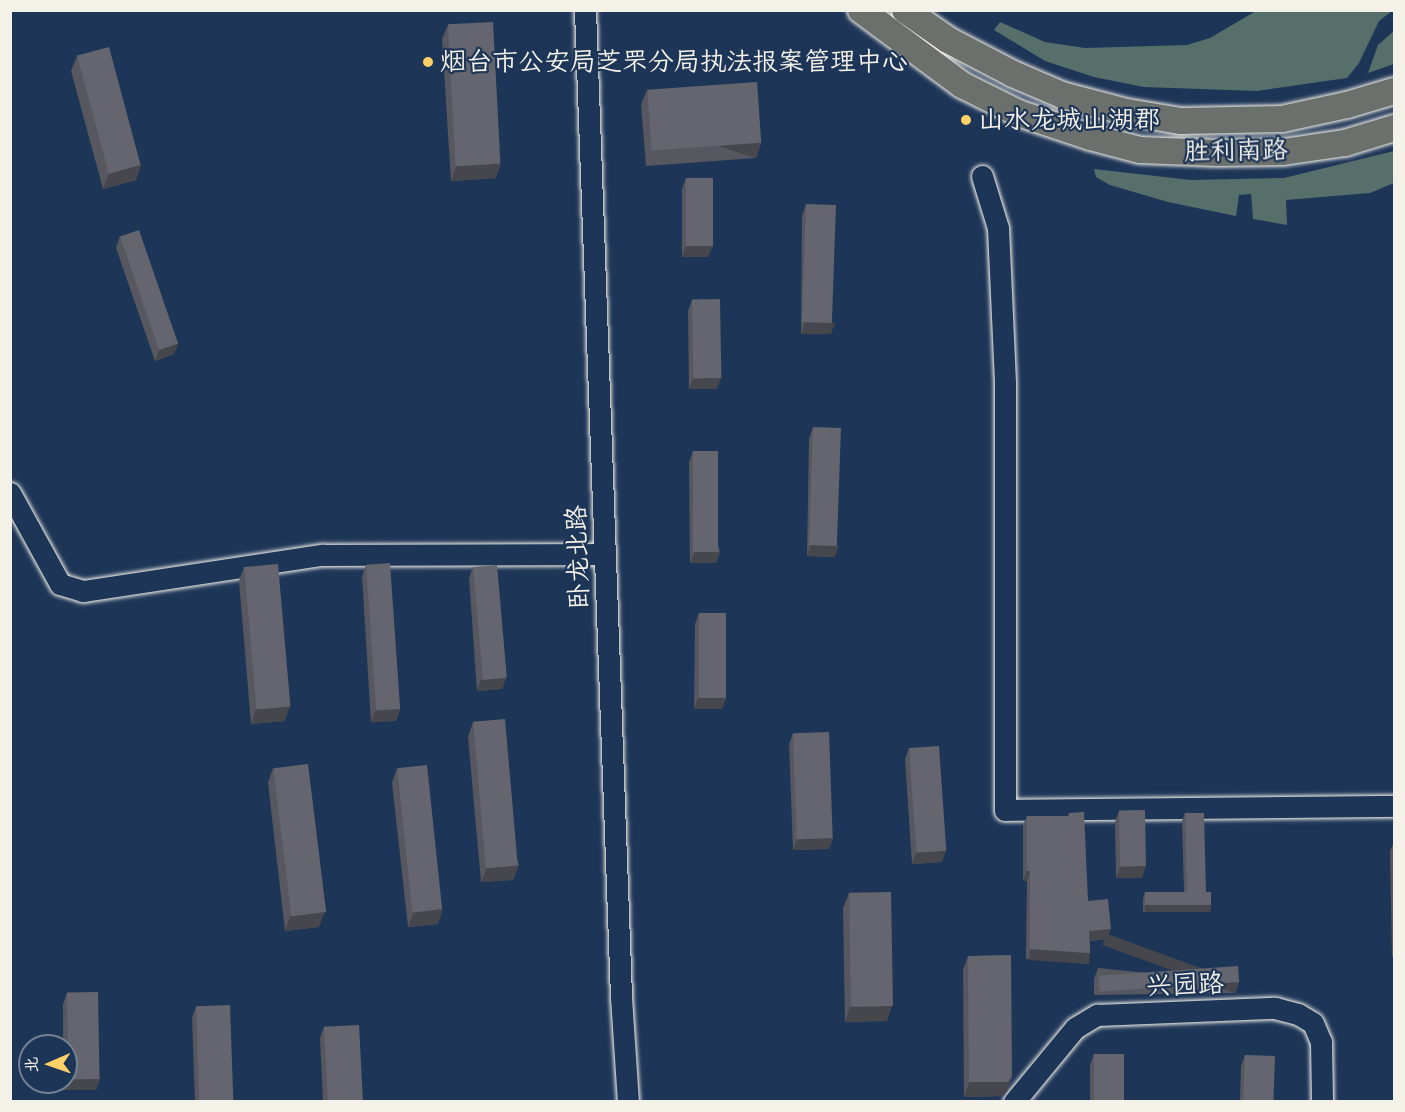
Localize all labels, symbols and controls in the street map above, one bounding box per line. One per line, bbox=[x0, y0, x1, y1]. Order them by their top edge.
place label: 烟台市公安局芝罘分局执法报案管理中心 bbox=[440, 46, 908, 78]
marker: 烟台市公安局芝罘分局执法报案管理中心 bbox=[421, 55, 435, 69]
place label: 山水龙城山湖郡 bbox=[978, 104, 1160, 136]
marker: 山水龙城山湖郡 bbox=[959, 113, 973, 127]
street label: 胜利南路 bbox=[1184, 134, 1288, 168]
street label: 卧龙北路 bbox=[561, 504, 595, 610]
street label: 兴园路 bbox=[1145, 968, 1225, 1002]
north arrow bbox=[18, 1034, 78, 1094]
text: 北 bbox=[22, 1056, 42, 1073]

